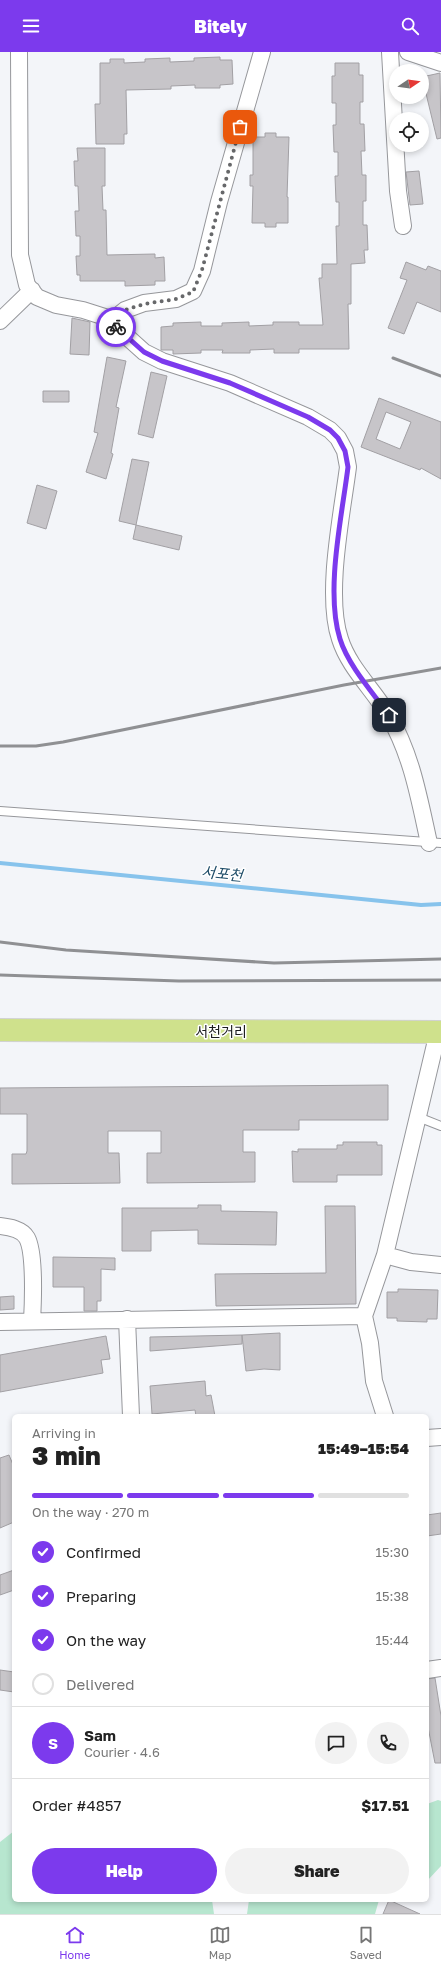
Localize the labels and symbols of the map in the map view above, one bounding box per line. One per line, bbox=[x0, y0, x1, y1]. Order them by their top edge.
north arrow bbox=[389, 64, 429, 104]
pin bbox=[223, 110, 257, 144]
courier bbox=[96, 307, 136, 347]
pin bbox=[372, 698, 406, 732]
water label: 서포천 bbox=[200, 862, 246, 884]
street label: 서천거리 bbox=[195, 1023, 247, 1040]

